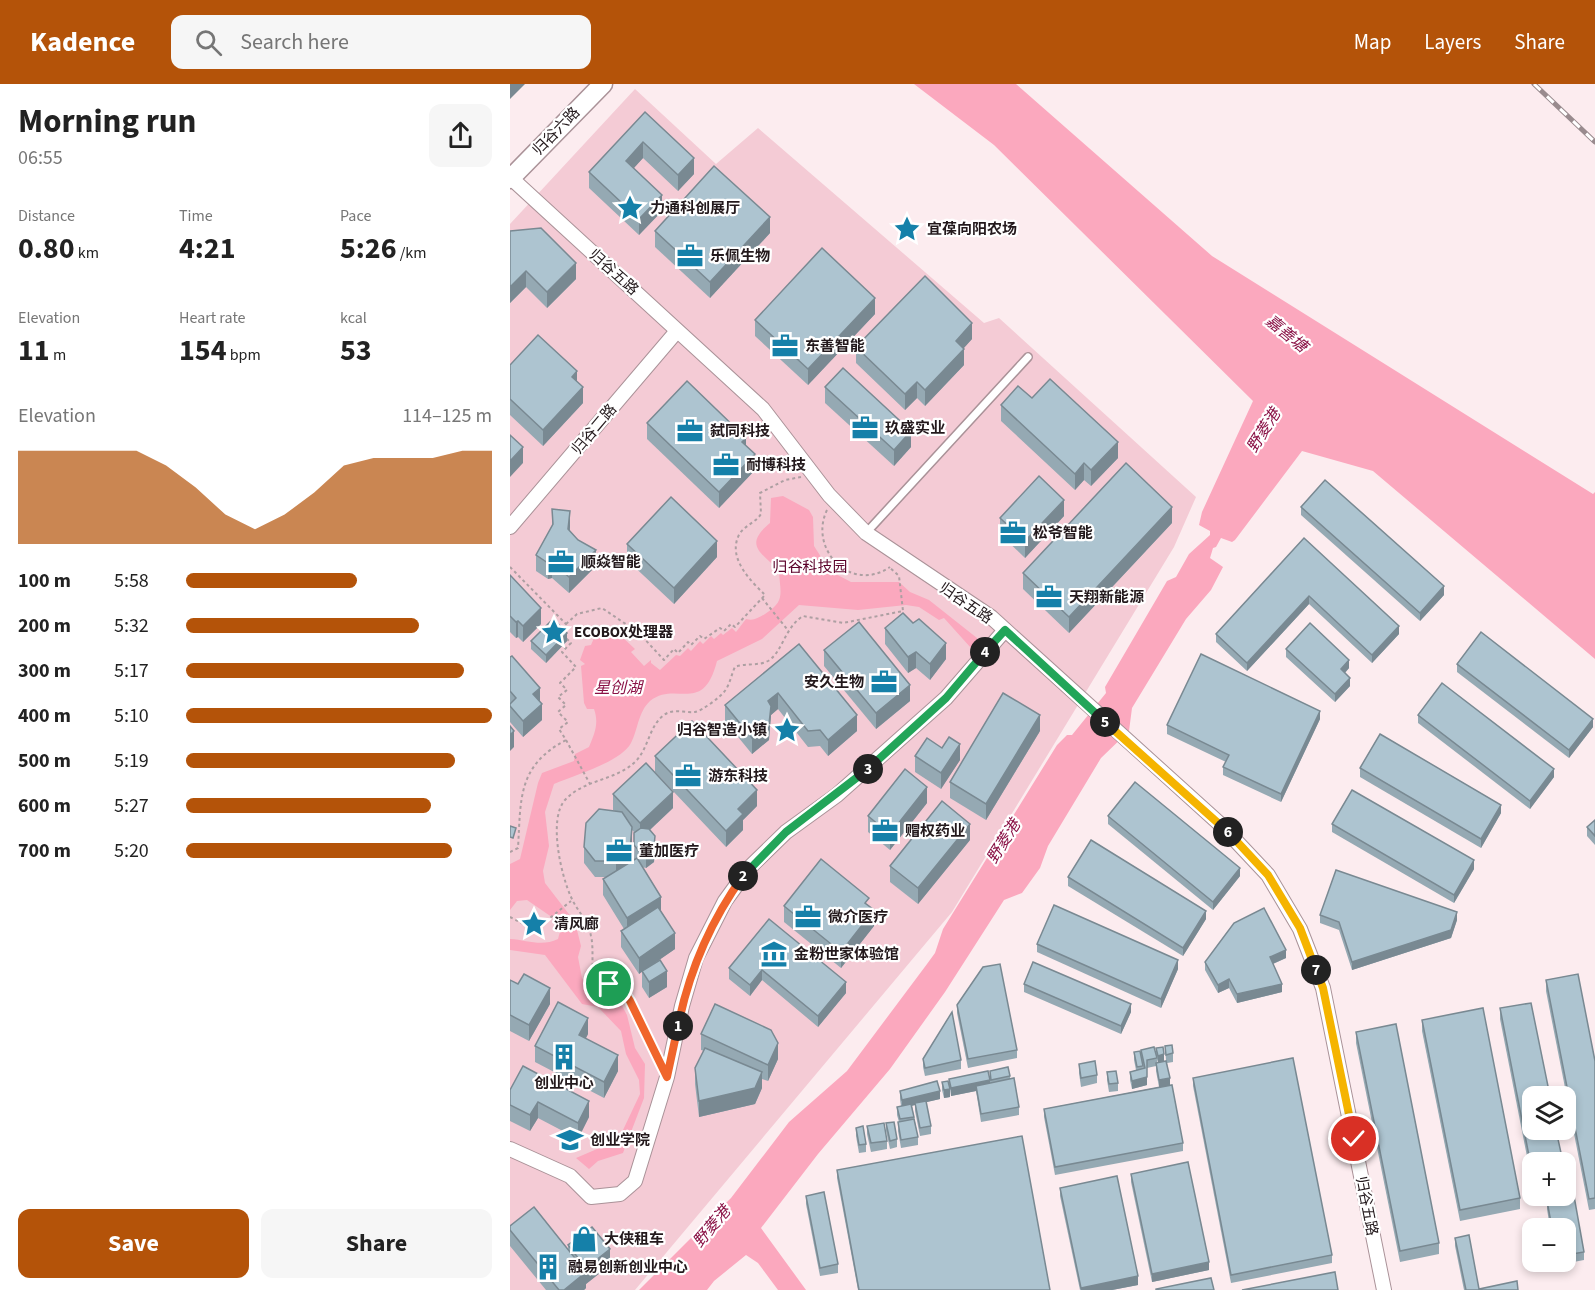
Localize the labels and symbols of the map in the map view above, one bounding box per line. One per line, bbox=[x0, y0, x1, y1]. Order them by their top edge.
street label: 归谷六路 bbox=[528, 102, 585, 160]
place icon: 力通科创展厅 bbox=[615, 193, 645, 223]
place label: 力通科创展厅 bbox=[650, 198, 740, 219]
place icon: 宜葆向阳农场 bbox=[892, 214, 922, 244]
place label: 宜葆向阳农场 bbox=[927, 219, 1017, 240]
office icon: 乐佩生物 bbox=[675, 241, 705, 271]
street label: 归谷五路 bbox=[584, 244, 643, 300]
place label: 乐佩生物 bbox=[710, 246, 770, 267]
water label: 嘉善塘 bbox=[1261, 310, 1314, 359]
office icon: 东善智能 bbox=[770, 331, 800, 361]
place label: 东善智能 bbox=[805, 336, 865, 357]
street label: 归谷二路 bbox=[567, 400, 622, 459]
water label: 野菱港 bbox=[1242, 403, 1287, 457]
office icon: 玖盛实业 bbox=[850, 413, 880, 443]
office icon: 弑同科技 bbox=[675, 416, 705, 446]
place label: 玖盛实业 bbox=[885, 418, 945, 439]
place label: 弑同科技 bbox=[710, 421, 770, 442]
office icon: 耐博科技 bbox=[711, 450, 741, 480]
place label: 耐博科技 bbox=[746, 455, 806, 476]
office icon: 松爷智能 bbox=[998, 518, 1028, 548]
place label: 松爷智能 bbox=[1033, 523, 1093, 544]
office icon: 顺焱智能 bbox=[546, 547, 576, 577]
place label: 顺焱智能 bbox=[581, 552, 641, 573]
park label: 归谷科技园 bbox=[772, 557, 848, 578]
street label: 归谷五路 bbox=[935, 578, 996, 629]
office icon: 天翔新能源 bbox=[1034, 582, 1064, 612]
place label: 天翔新能源 bbox=[1069, 587, 1144, 608]
place icon: ECOBOX处理器 bbox=[539, 617, 569, 647]
place label: ECOBOX处理器 bbox=[574, 622, 674, 643]
pin: 4 bbox=[970, 637, 1000, 667]
office icon: 安久生物 bbox=[869, 667, 899, 697]
place label: 安久生物 bbox=[804, 672, 864, 693]
water label: 星创湖 bbox=[594, 677, 645, 699]
pin: 5 bbox=[1090, 707, 1120, 737]
place icon: 归谷智造小镇 bbox=[772, 715, 802, 745]
place label: 归谷智造小镇 bbox=[677, 720, 767, 741]
pin: 3 bbox=[853, 754, 883, 784]
office icon: 游东科技 bbox=[673, 761, 703, 791]
place label: 游东科技 bbox=[708, 766, 768, 787]
water label: 野菱港 bbox=[982, 814, 1027, 868]
office icon: 赗权药业 bbox=[870, 816, 900, 846]
pin: 6 bbox=[1213, 817, 1243, 847]
place label: 赗权药业 bbox=[905, 821, 965, 842]
office icon: 董加医疗 bbox=[604, 836, 634, 866]
place label: 董加医疗 bbox=[639, 841, 699, 862]
pin: 2 bbox=[728, 861, 758, 891]
office icon: 微介医疗 bbox=[793, 902, 823, 932]
place label: 微介医疗 bbox=[828, 907, 888, 928]
place icon: 清风廊 bbox=[519, 909, 549, 939]
place label: 清风廊 bbox=[554, 914, 599, 935]
museum icon: 金粉世家体验馆 bbox=[759, 939, 789, 969]
place label: 金粉世家体验馆 bbox=[794, 944, 899, 965]
pin: 7 bbox=[1301, 955, 1331, 985]
pin bbox=[583, 958, 634, 1009]
pin: 1 bbox=[663, 1011, 693, 1041]
building icon: 创业中心 bbox=[549, 1042, 579, 1072]
place label: 创业中心 bbox=[534, 1073, 594, 1094]
pin bbox=[1328, 1113, 1379, 1164]
school or university icon: 创业学院 bbox=[555, 1125, 585, 1155]
place label: 创业学院 bbox=[590, 1130, 650, 1151]
street label: 归谷五路 bbox=[1350, 1175, 1383, 1238]
water label: 野菱港 bbox=[688, 1200, 737, 1252]
shop icon: 大侠租车 bbox=[569, 1224, 599, 1254]
place label: 大侠租车 bbox=[604, 1229, 664, 1250]
building icon: 融易创新创业中心 bbox=[533, 1252, 563, 1282]
place label: 融易创新创业中心 bbox=[568, 1257, 688, 1278]

